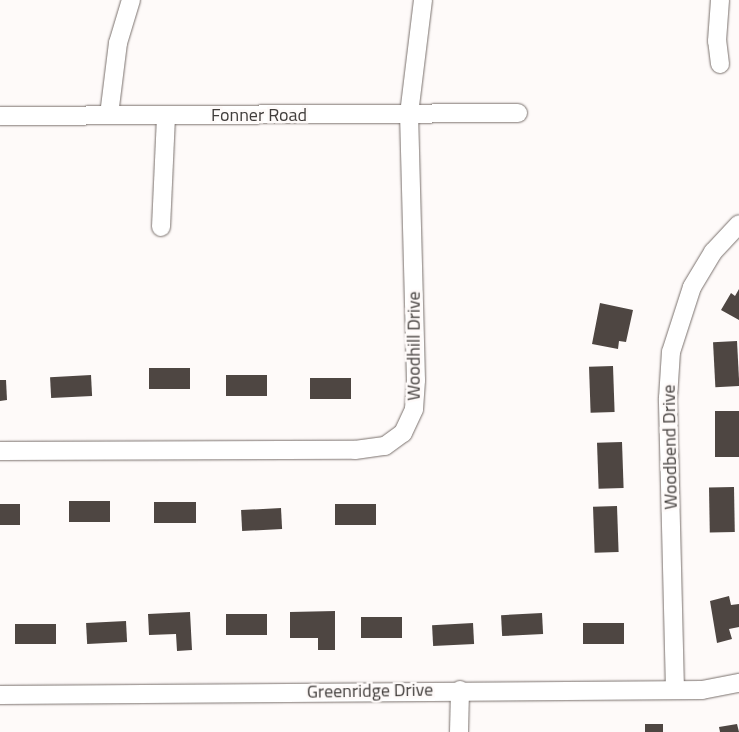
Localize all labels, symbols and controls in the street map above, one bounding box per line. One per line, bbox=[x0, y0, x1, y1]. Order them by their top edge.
street label: Fonner Road bbox=[211, 104, 307, 126]
street label: Woodhill Drive bbox=[403, 291, 425, 401]
street label: Woodbend Drive bbox=[658, 384, 682, 510]
street label: Greenridge Drive bbox=[307, 679, 433, 703]

